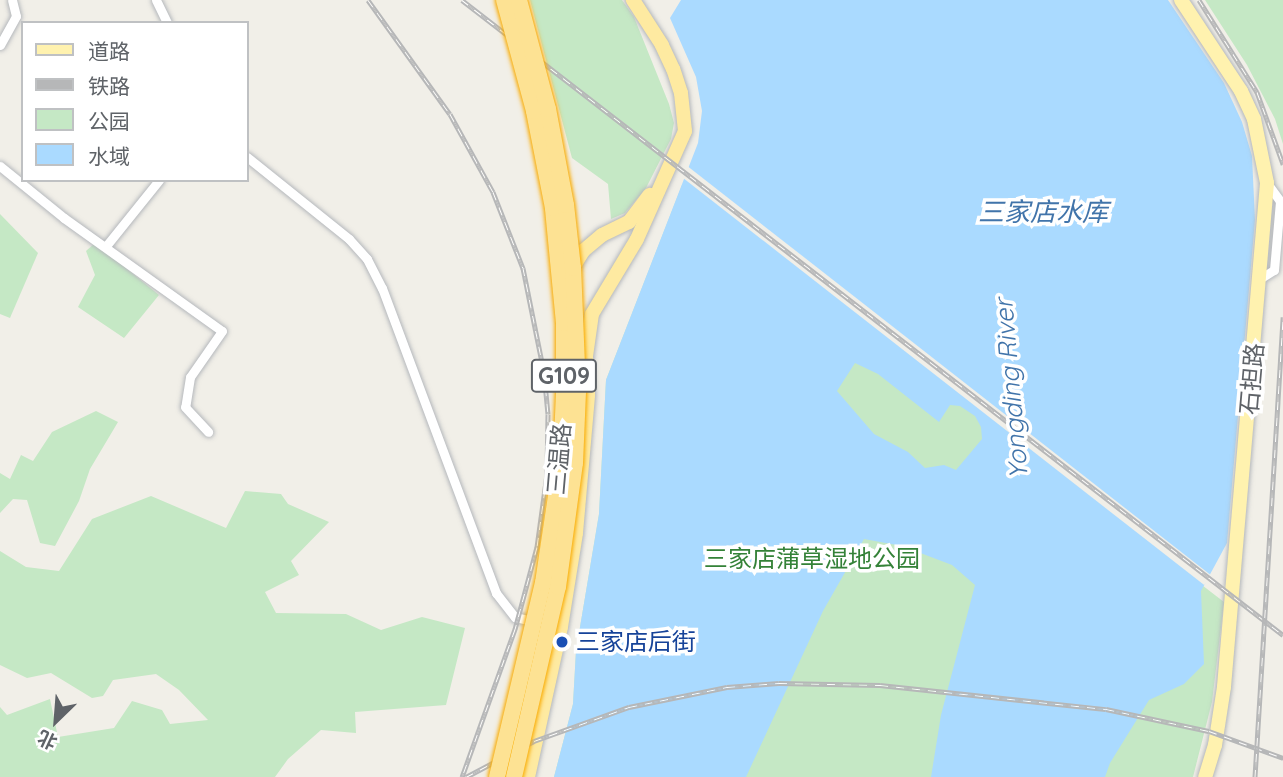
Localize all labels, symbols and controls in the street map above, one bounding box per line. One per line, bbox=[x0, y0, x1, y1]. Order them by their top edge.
legend bbox=[21, 21, 248, 182]
text: 道路 bbox=[88, 38, 130, 64]
text: 铁路 bbox=[88, 73, 130, 99]
text: 公园 bbox=[88, 108, 130, 134]
text: 水域 bbox=[88, 143, 130, 169]
water label: 三家店水库 bbox=[978, 196, 1108, 228]
water label: Yongding River bbox=[988, 298, 1034, 480]
street label: 石担路 bbox=[1235, 342, 1269, 416]
road number: G109 bbox=[531, 356, 597, 396]
street label: 三温路 bbox=[542, 422, 576, 496]
park label: 三家店蒲草湿地公园 bbox=[704, 545, 920, 573]
place label: 三家店后街 bbox=[576, 628, 696, 656]
marker: 三家店后街 bbox=[554, 634, 570, 650]
north arrow bbox=[21, 686, 91, 756]
text: 北 bbox=[33, 725, 61, 755]

